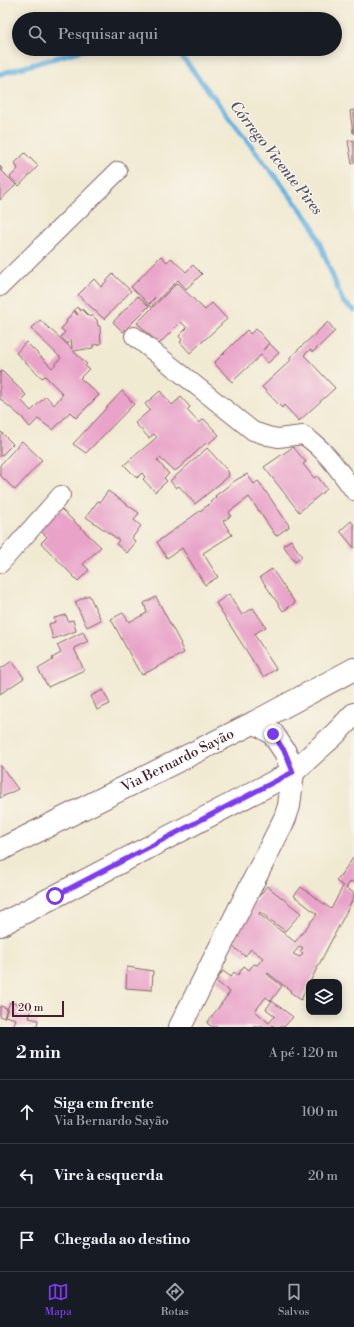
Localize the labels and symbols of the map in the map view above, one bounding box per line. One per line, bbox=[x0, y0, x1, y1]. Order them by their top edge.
water label: Córrego Vicente Pires bbox=[226, 97, 327, 219]
street label: Via Bernardo Sayão bbox=[118, 725, 237, 797]
route end bbox=[264, 725, 282, 743]
route start bbox=[46, 887, 64, 905]
scale bar bbox=[12, 999, 64, 1018]

